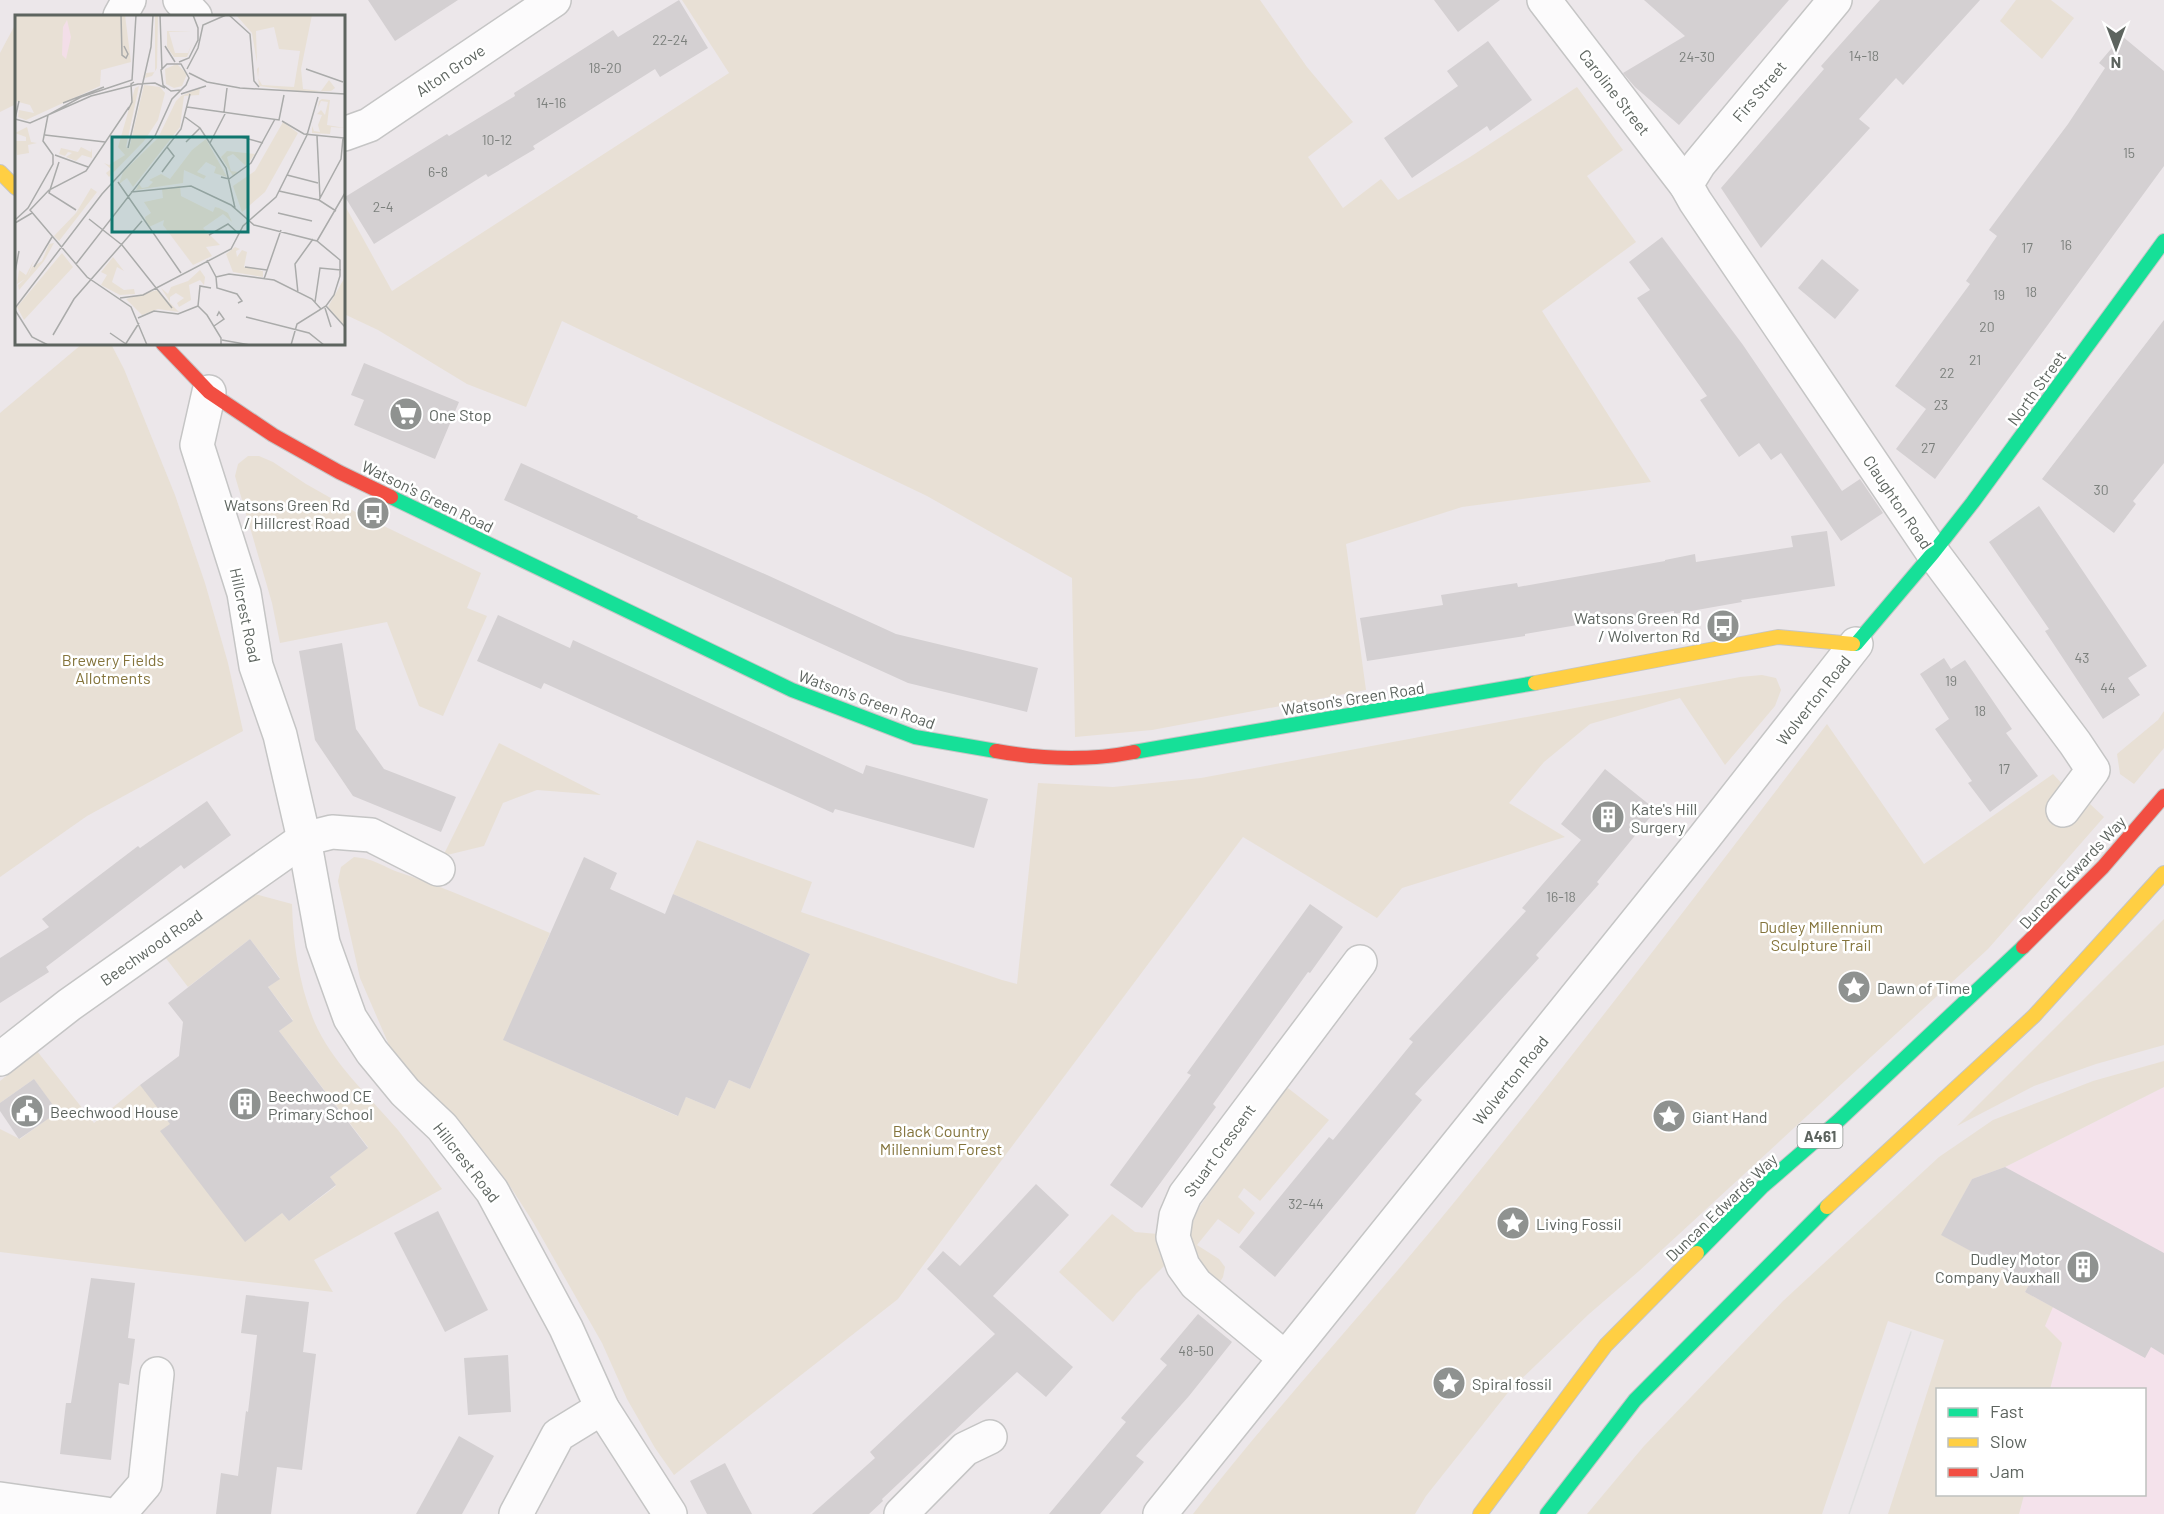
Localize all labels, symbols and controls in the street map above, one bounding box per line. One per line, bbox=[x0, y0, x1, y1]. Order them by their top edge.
inset map bbox=[15, 15, 345, 345]
north arrow bbox=[2086, 18, 2146, 78]
house number: 22-24 bbox=[652, 31, 688, 48]
street label: Alton Grove bbox=[412, 40, 488, 100]
street label: Caroline Street bbox=[1576, 45, 1654, 139]
house number: 14-18 bbox=[1849, 47, 1879, 64]
house number: 24-30 bbox=[1679, 48, 1715, 65]
text: N bbox=[2111, 54, 2121, 73]
street label: Firs Street bbox=[1728, 57, 1790, 125]
house number: 18-20 bbox=[588, 59, 622, 76]
house number: 14-16 bbox=[536, 94, 566, 111]
house number: 10-12 bbox=[482, 131, 512, 148]
house number: 15 bbox=[2123, 144, 2135, 161]
house number: 6-8 bbox=[428, 163, 448, 180]
house number: 2-4 bbox=[373, 198, 393, 215]
house number: 16 bbox=[2060, 236, 2072, 253]
house number: 17 bbox=[2021, 239, 2033, 256]
house number: 18 bbox=[2025, 283, 2037, 300]
house number: 19 bbox=[1993, 286, 2005, 303]
house number: 20 bbox=[1979, 318, 1995, 335]
street label: North Street bbox=[2003, 347, 2069, 429]
house number: 21 bbox=[1969, 351, 1981, 368]
house number: 22 bbox=[1939, 364, 1955, 381]
supermarket icon: One Stop bbox=[388, 396, 424, 432]
house number: 23 bbox=[1934, 396, 1948, 413]
place label: One Stop bbox=[429, 405, 492, 424]
house number: 27 bbox=[1921, 439, 1935, 456]
street label: Claughton Road bbox=[1860, 452, 1936, 552]
street label: Watson's Green Road bbox=[359, 456, 497, 536]
house number: 30 bbox=[2093, 481, 2109, 498]
place label: Watsons Green Rd / Hillcrest Road bbox=[224, 495, 350, 532]
bus stop icon: Watsons Green Rd / Hillcrest Road bbox=[355, 495, 391, 531]
street label: Hillcrest Road bbox=[227, 566, 265, 664]
place label: Watsons Green Rd / Wolverton Rd bbox=[1574, 608, 1700, 645]
bus stop icon: Watsons Green Rd / Wolverton Rd bbox=[1705, 608, 1741, 644]
house number: 43 bbox=[2075, 649, 2089, 666]
park label: Brewery Fields Allotments bbox=[62, 650, 164, 687]
street label: Wolverton Road bbox=[1772, 651, 1854, 749]
street label: Watson's Green Road bbox=[796, 665, 938, 733]
house number: 19 bbox=[1945, 672, 1957, 689]
street label: Watson's Green Road bbox=[1280, 677, 1426, 719]
house number: 44 bbox=[2100, 679, 2116, 696]
house number: 18 bbox=[1974, 702, 1986, 719]
house number: 17 bbox=[1998, 760, 2010, 777]
building icon: Kate's Hill Surgery bbox=[1590, 799, 1626, 835]
place label: Kate's Hill Surgery bbox=[1631, 799, 1697, 836]
street label: Duncan Edwards Way bbox=[2015, 811, 2130, 932]
house number: 16-18 bbox=[1546, 888, 1576, 905]
street label: Beechwood Road bbox=[96, 905, 206, 989]
park label: Dudley Millennium Sculpture Trail bbox=[1759, 917, 1883, 954]
place icon: Dawn of Time bbox=[1836, 969, 1872, 1005]
place label: Dawn of Time bbox=[1877, 978, 1970, 997]
street label: Wolverton Road bbox=[1468, 1032, 1552, 1128]
building icon: Beechwood CE Primary School bbox=[227, 1086, 263, 1122]
place label: Beechwood CE Primary School bbox=[268, 1086, 373, 1123]
public building icon: Beechwood House bbox=[9, 1093, 45, 1129]
place icon: Giant Hand bbox=[1651, 1098, 1687, 1134]
street label: Stuart Crescent bbox=[1179, 1100, 1259, 1200]
place label: Beechwood House bbox=[50, 1102, 179, 1121]
place label: Giant Hand bbox=[1692, 1107, 1768, 1126]
street label: Hillcrest Road bbox=[430, 1118, 504, 1206]
park label: Black Country Millennium Forest bbox=[880, 1121, 1002, 1158]
road number: A461 bbox=[1798, 1124, 1842, 1148]
street label: Duncan Edwards Way bbox=[1661, 1149, 1781, 1265]
house number: 32-44 bbox=[1288, 1195, 1324, 1212]
place icon: Living Fossil bbox=[1495, 1205, 1531, 1241]
place label: Living Fossil bbox=[1536, 1214, 1621, 1233]
place label: Dudley Motor Company Vauxhall bbox=[1935, 1249, 2060, 1286]
building icon: Dudley Motor Company Vauxhall bbox=[2065, 1249, 2101, 1285]
house number: 48-50 bbox=[1178, 1342, 1214, 1359]
place icon: Spiral fossil bbox=[1431, 1365, 1467, 1401]
place label: Spiral fossil bbox=[1472, 1374, 1552, 1393]
legend bbox=[1936, 1388, 2146, 1496]
text: Fast bbox=[1990, 1400, 2024, 1422]
text: Slow bbox=[1990, 1430, 2027, 1452]
text: Jam bbox=[1990, 1460, 2024, 1482]

